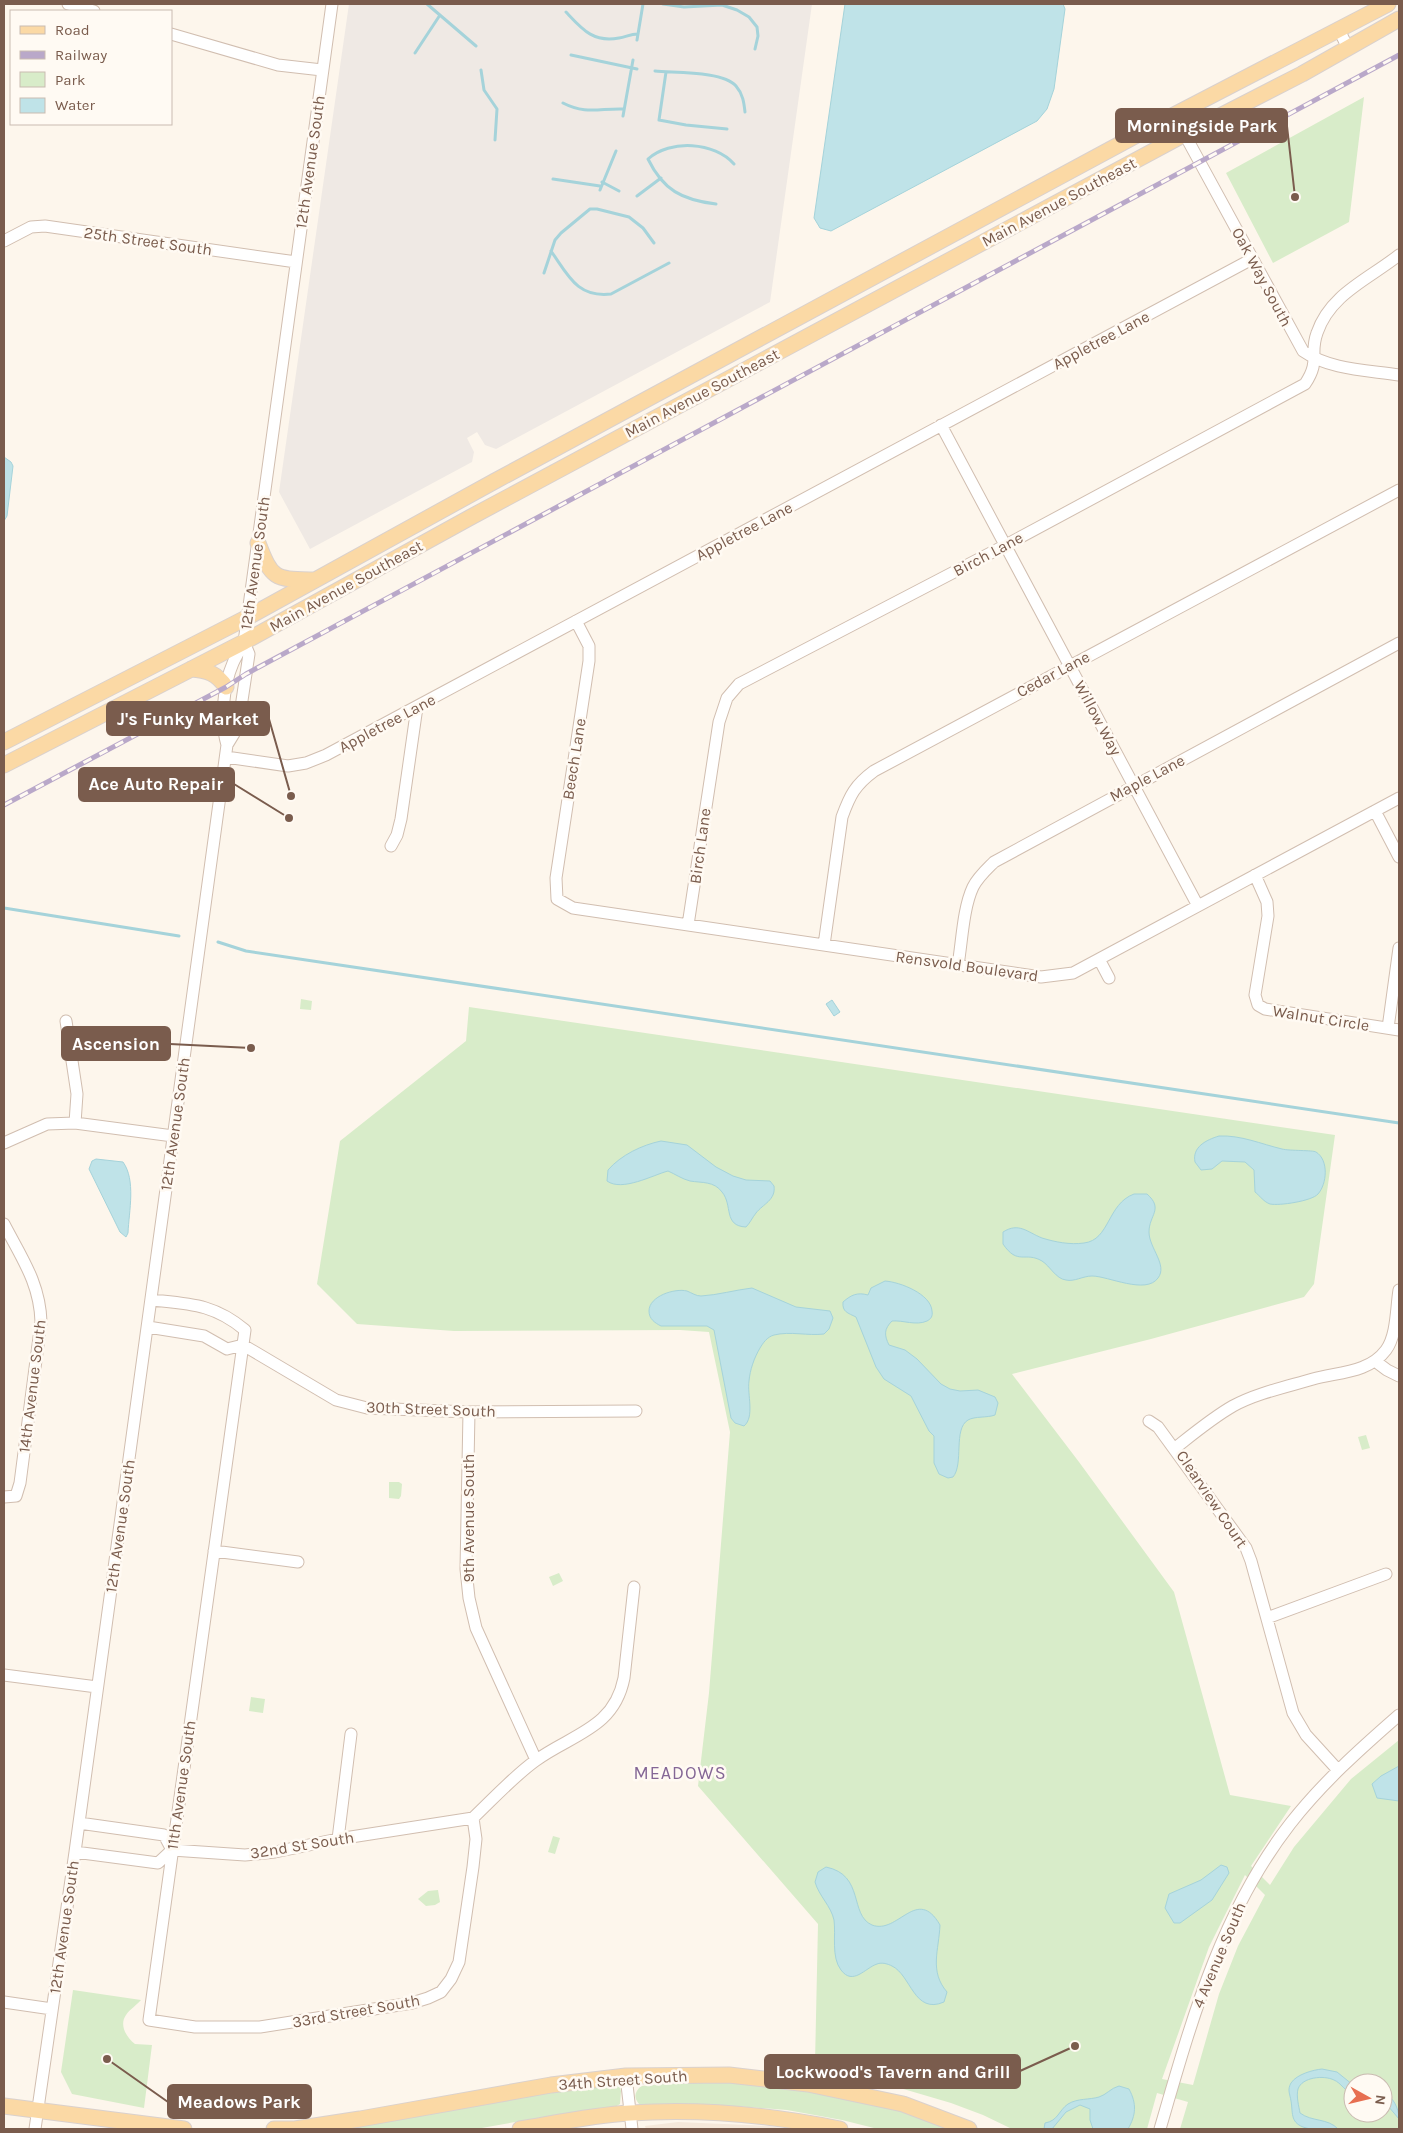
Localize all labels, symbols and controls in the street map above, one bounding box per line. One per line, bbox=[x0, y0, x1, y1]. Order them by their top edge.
legend bbox=[10, 10, 172, 125]
text: Road bbox=[55, 21, 90, 39]
text: Railway bbox=[55, 46, 107, 64]
text: Park bbox=[55, 71, 85, 89]
street label: 12th Avenue South bbox=[291, 94, 329, 230]
text: Water bbox=[55, 96, 96, 114]
callout: Morningside Park bbox=[1116, 109, 1287, 142]
text: Morningside Park bbox=[1126, 115, 1278, 137]
street label: Main Avenue Southeast bbox=[978, 153, 1140, 251]
street label: 25th Street South bbox=[83, 223, 213, 259]
street label: Oak Way South bbox=[1228, 224, 1296, 330]
street label: Appletree Lane bbox=[1049, 307, 1153, 373]
street label: Main Avenue Southeast bbox=[621, 344, 783, 442]
street label: 12th Avenue South bbox=[236, 495, 274, 631]
street label: Appletree Lane bbox=[692, 498, 796, 564]
street label: Birch Lane bbox=[950, 528, 1026, 580]
street label: Main Avenue Southeast bbox=[266, 536, 426, 636]
street label: Cedar Lane bbox=[1013, 647, 1093, 701]
street label: Willow Way bbox=[1070, 677, 1126, 759]
street label: Appletree Lane bbox=[335, 690, 439, 756]
callout: J's Funky Market bbox=[107, 702, 269, 735]
text: J's Funky Market bbox=[117, 708, 259, 730]
street label: Beech Lane bbox=[558, 717, 590, 801]
street label: Maple Lane bbox=[1106, 750, 1188, 806]
callout: Ace Auto Repair bbox=[79, 768, 234, 801]
text: Ace Auto Repair bbox=[89, 773, 223, 795]
street label: Birch Lane bbox=[685, 807, 715, 885]
street label: Rensvold Boulevard bbox=[894, 947, 1040, 985]
street label: Walnut Circle bbox=[1271, 1001, 1371, 1035]
callout: Ascension bbox=[62, 1027, 170, 1060]
text: Ascension bbox=[72, 1033, 160, 1055]
street label: 12th Avenue South bbox=[156, 1056, 194, 1192]
street label: 14th Avenue South bbox=[14, 1318, 50, 1454]
street label: 30th Street South bbox=[366, 1397, 496, 1421]
street label: Clearview Court bbox=[1172, 1447, 1252, 1551]
street label: 9th Avenue South bbox=[459, 1454, 478, 1582]
street label: 12th Avenue South bbox=[101, 1458, 139, 1594]
street label: 11th Avenue South bbox=[163, 1719, 199, 1851]
district label: MEADOWS bbox=[633, 1762, 727, 1784]
street label: 32nd St South bbox=[249, 1827, 355, 1863]
street label: 12th Avenue South bbox=[45, 1859, 83, 1995]
street label: 4 Avenue South bbox=[1188, 1899, 1250, 2011]
street label: 33rd Street South bbox=[291, 1990, 421, 2032]
callout: Lockwood's Tavern and Grill bbox=[765, 2055, 1020, 2088]
text: Lockwood's Tavern and Grill bbox=[775, 2061, 1011, 2083]
street label: 34th Street South bbox=[558, 2066, 688, 2094]
north arrow bbox=[1343, 2073, 1393, 2123]
callout: Meadows Park bbox=[168, 2085, 311, 2118]
text: Meadows Park bbox=[177, 2091, 301, 2113]
text: N bbox=[1371, 2094, 1389, 2106]

